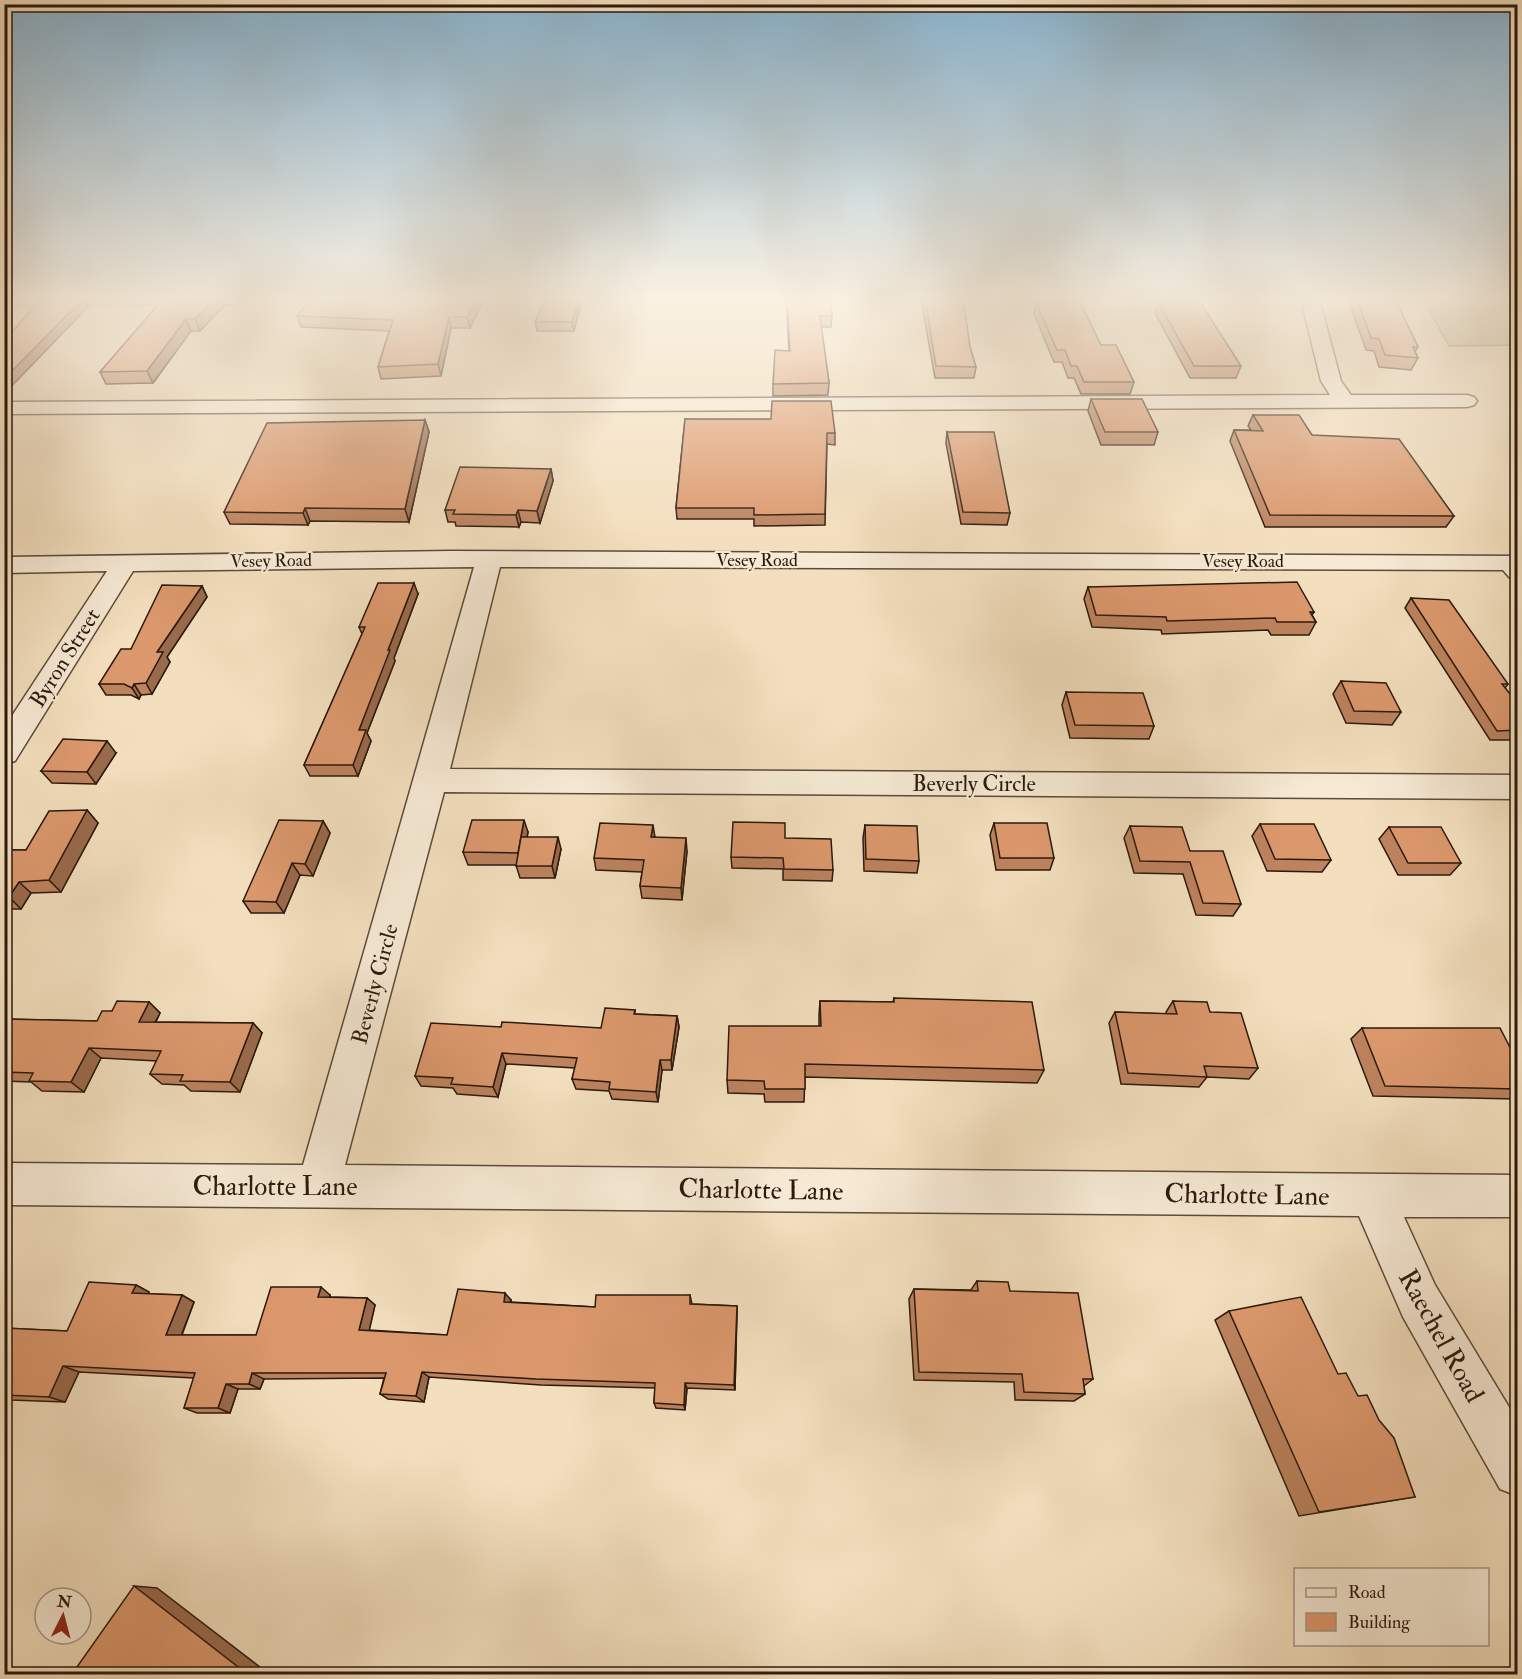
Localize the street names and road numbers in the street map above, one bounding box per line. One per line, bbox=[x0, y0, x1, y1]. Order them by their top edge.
street label: Vesey Road bbox=[230, 549, 312, 573]
street label: Vesey Road bbox=[716, 549, 798, 572]
street label: Vesey Road bbox=[1202, 550, 1284, 573]
street label: Byron Street bbox=[24, 603, 106, 713]
street label: Beverly Circle bbox=[912, 770, 1036, 798]
street label: Beverly Circle bbox=[345, 921, 405, 1047]
street label: Charlotte Lane bbox=[192, 1170, 358, 1203]
street label: Charlotte Lane bbox=[678, 1172, 844, 1208]
street label: Charlotte Lane bbox=[1164, 1177, 1330, 1213]
street label: Raechel Road bbox=[1391, 1264, 1491, 1408]

